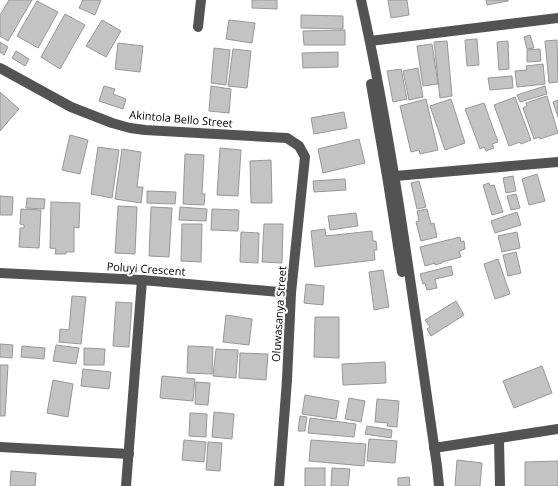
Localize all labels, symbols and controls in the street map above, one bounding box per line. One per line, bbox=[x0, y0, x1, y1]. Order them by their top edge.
street label: Akintola Bello Street bbox=[129, 107, 233, 130]
street label: Poluyi Crescent bbox=[106, 258, 186, 279]
street label: Oluwasanya Street bbox=[268, 265, 289, 362]

